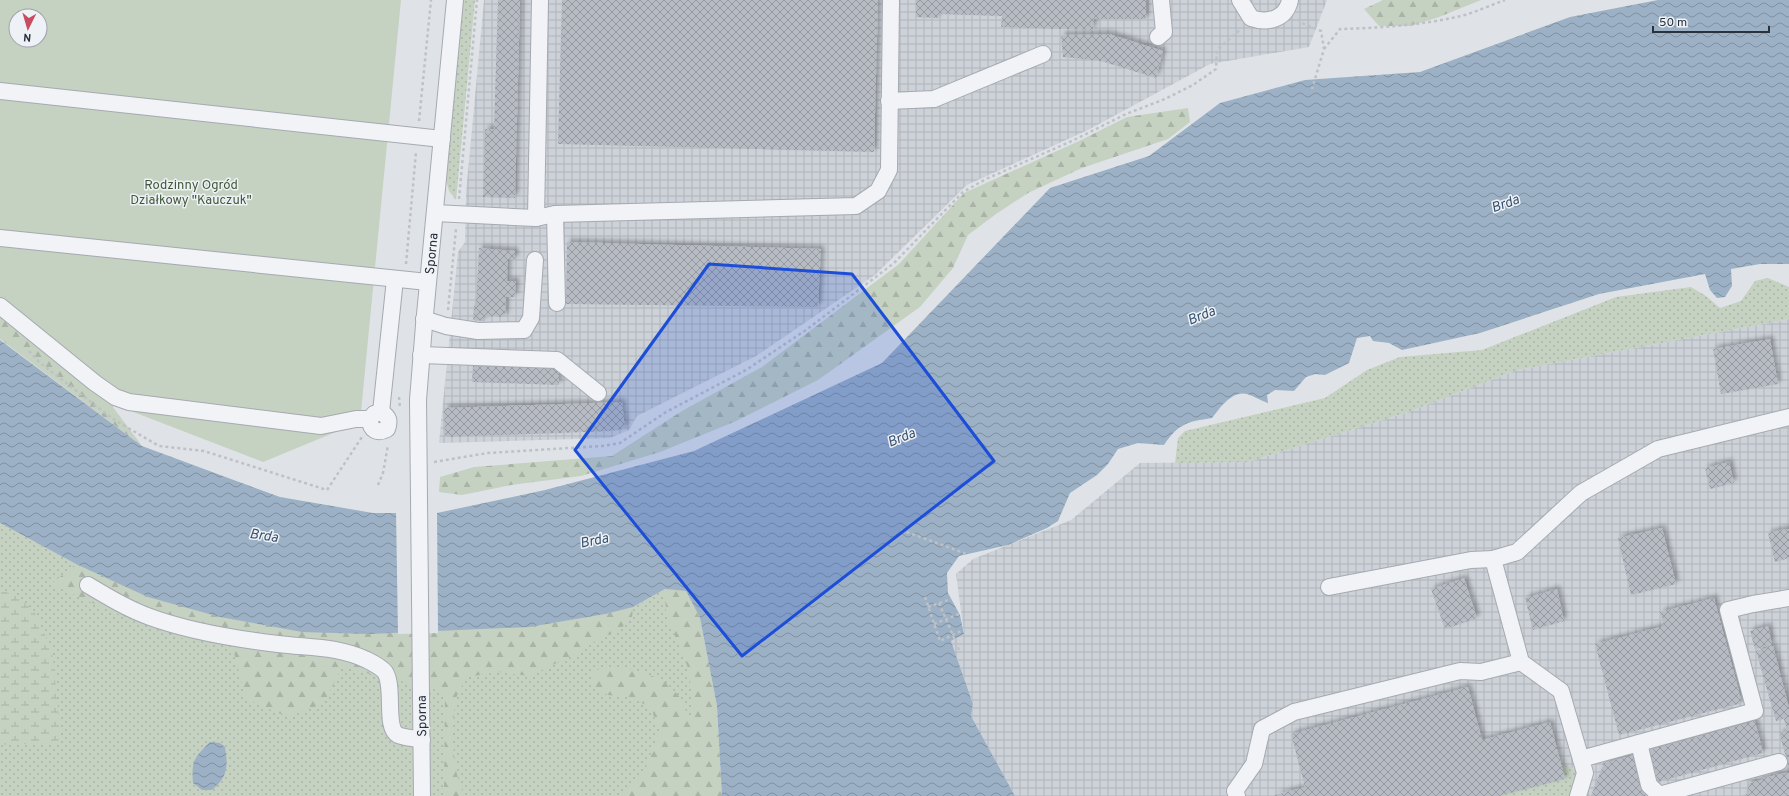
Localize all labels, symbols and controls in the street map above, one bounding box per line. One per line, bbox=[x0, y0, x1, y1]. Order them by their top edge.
north arrow bbox=[8, 8, 48, 48]
scale bar bbox=[1653, 8, 1769, 34]
text: 50 m bbox=[1659, 15, 1687, 31]
text: N bbox=[23, 30, 32, 44]
park label: Rodzinny Ogród Działkowy "Kauczuk" bbox=[130, 178, 252, 209]
water label: Brda bbox=[1489, 191, 1523, 217]
street label: Sporna bbox=[423, 232, 443, 275]
water label: Brda bbox=[1185, 303, 1219, 330]
water label: Brda bbox=[885, 425, 919, 452]
water label: Brda bbox=[248, 526, 280, 547]
water label: Brda bbox=[579, 530, 611, 553]
street label: Sporna bbox=[415, 695, 431, 737]

